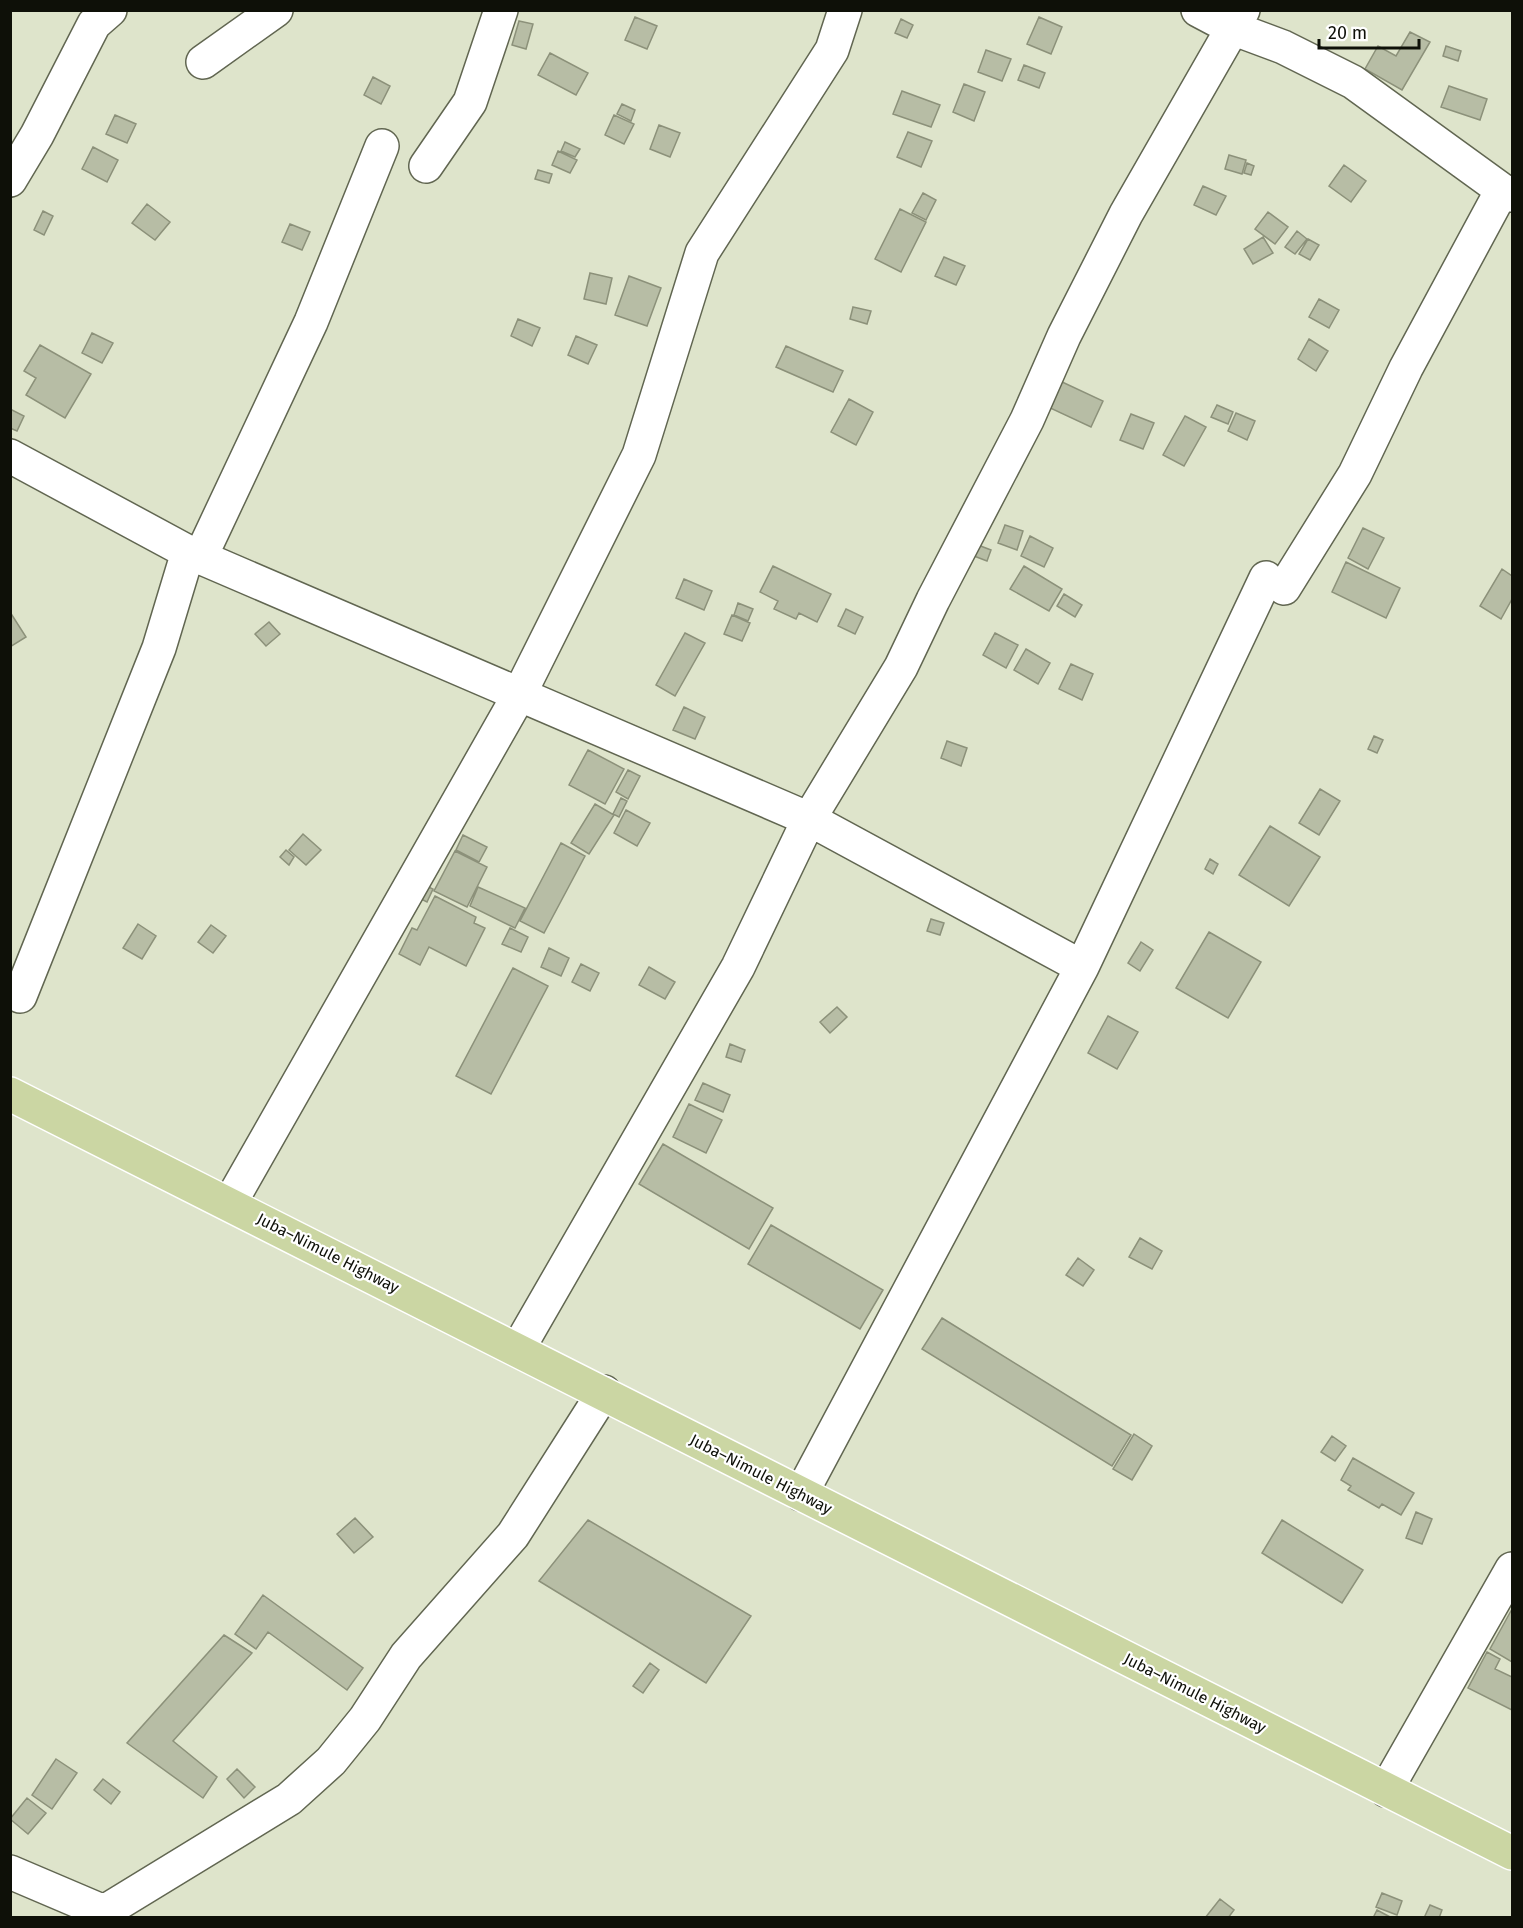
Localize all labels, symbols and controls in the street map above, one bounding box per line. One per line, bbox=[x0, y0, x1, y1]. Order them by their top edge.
scale bar bbox=[1319, 12, 1420, 50]
text: 20 m bbox=[1328, 22, 1367, 44]
street label: Juba–Nimule Highway bbox=[254, 1209, 402, 1297]
street label: Juba–Nimule Highway bbox=[687, 1430, 835, 1518]
street label: Juba–Nimule Highway bbox=[1121, 1649, 1269, 1737]

